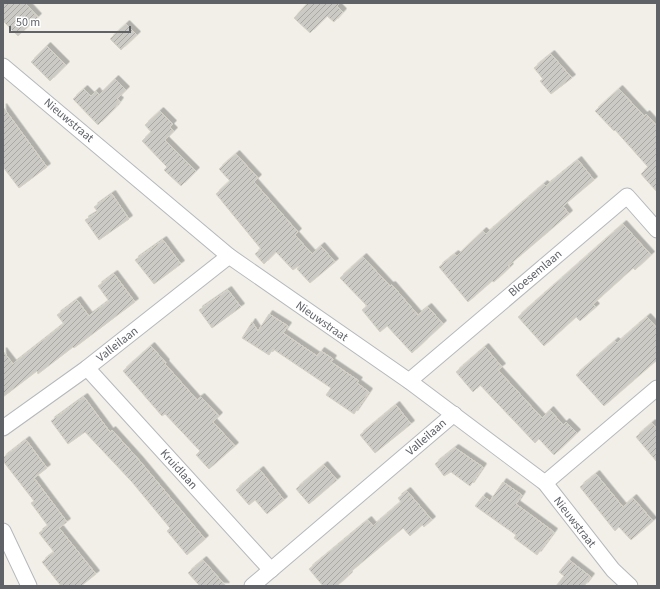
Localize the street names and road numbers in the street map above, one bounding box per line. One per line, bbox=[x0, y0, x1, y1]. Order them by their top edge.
street label: Nieuwstraat bbox=[40, 94, 97, 146]
street label: Bloesemlaan bbox=[505, 246, 566, 301]
street label: Nieuwstraat bbox=[292, 297, 351, 346]
street label: Valleilaan bbox=[93, 323, 142, 366]
street label: Valleilaan bbox=[402, 415, 450, 460]
street label: Kruidlaan bbox=[156, 445, 201, 493]
street label: Nieuwstraat bbox=[549, 493, 600, 551]

